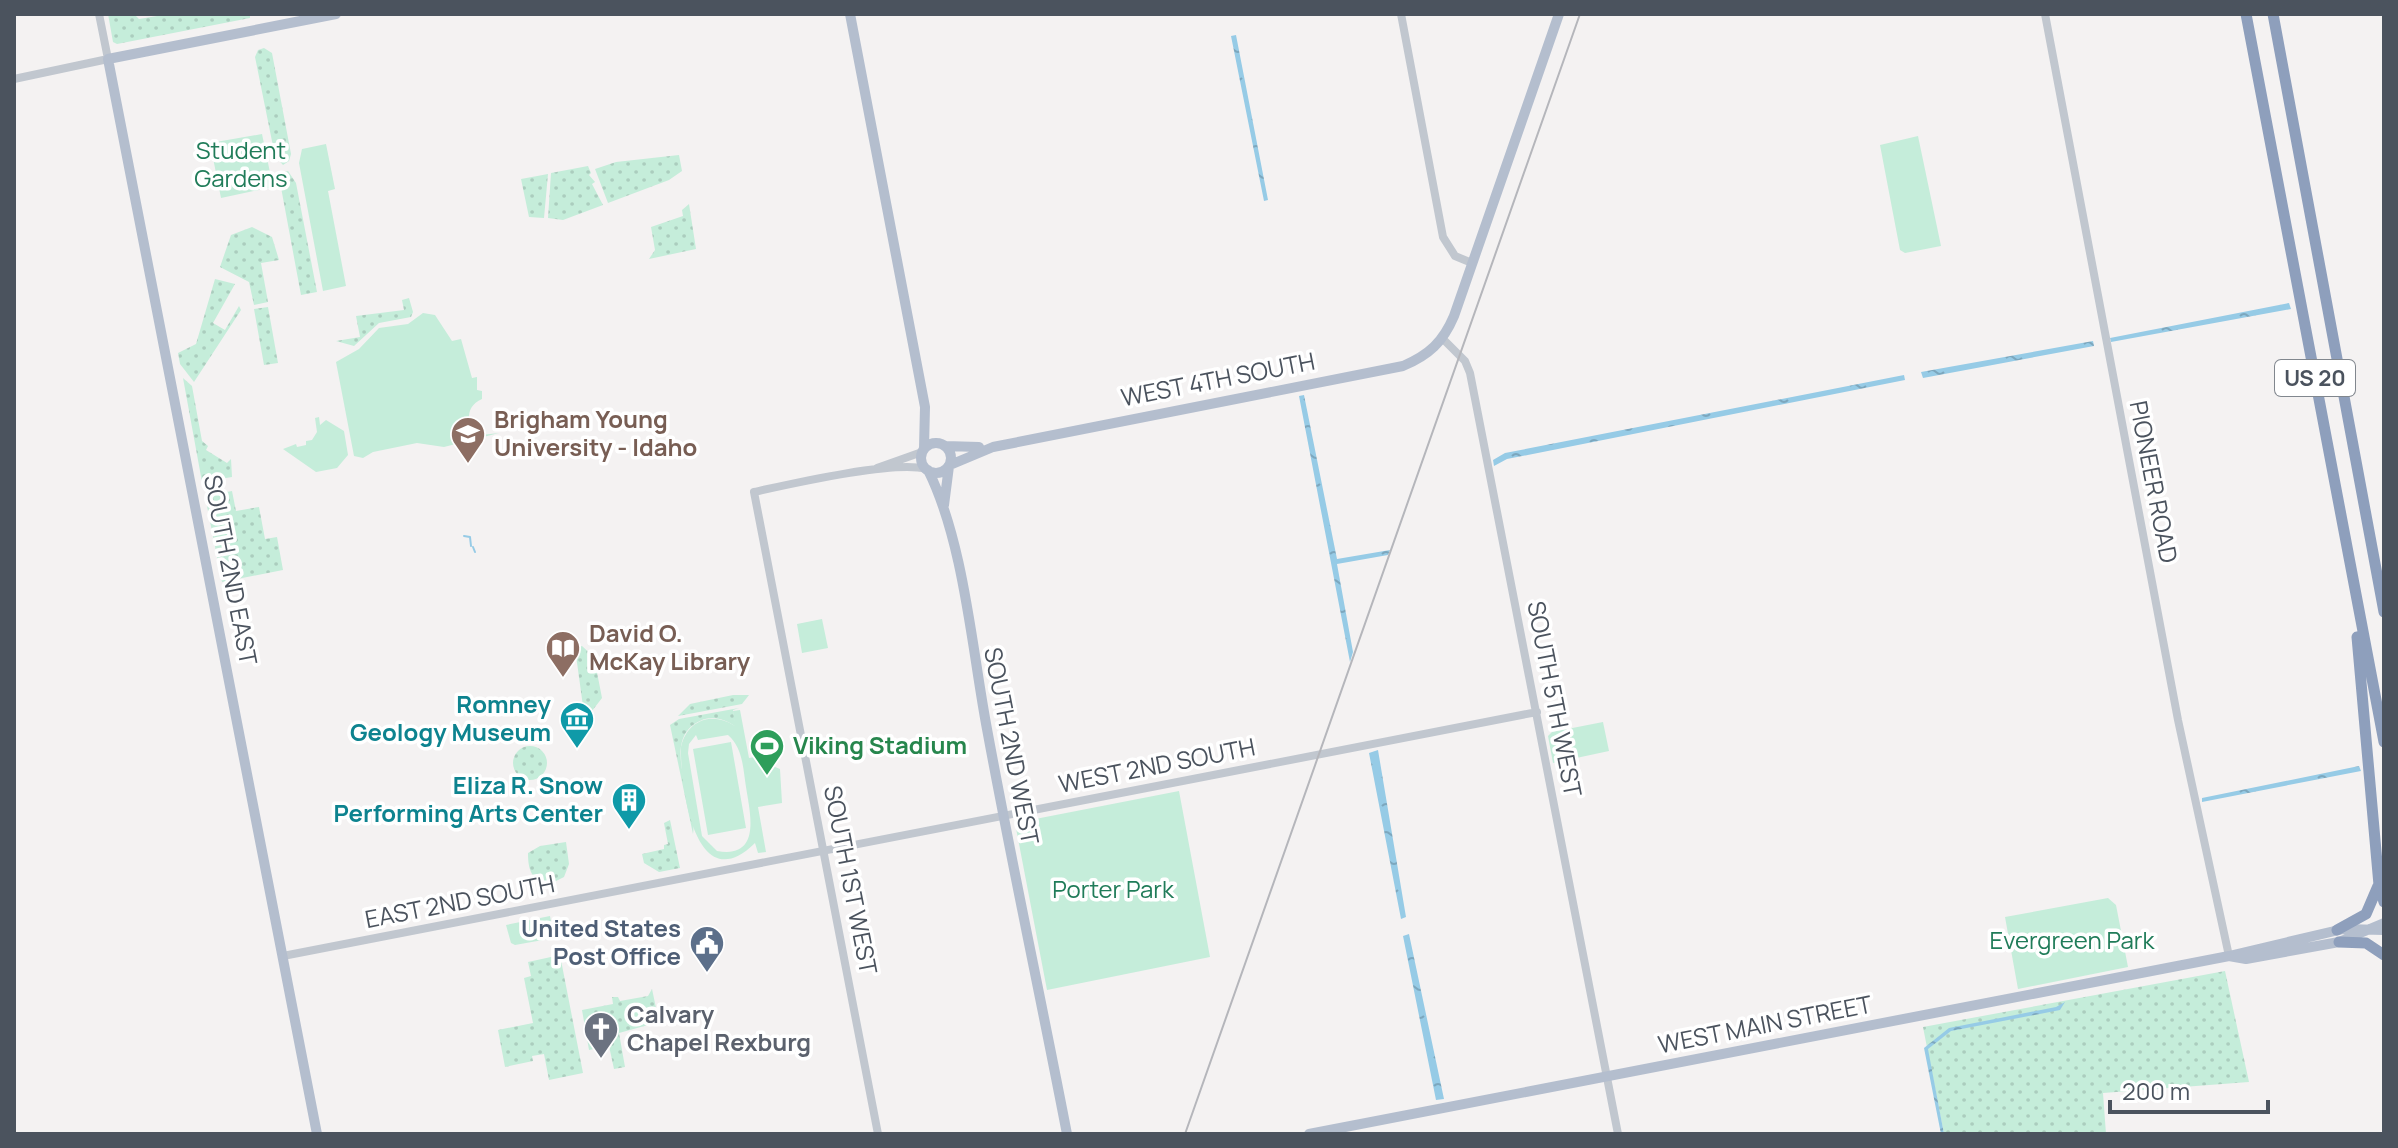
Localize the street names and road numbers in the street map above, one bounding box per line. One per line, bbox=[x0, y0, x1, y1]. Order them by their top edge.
street label: WEST 4TH SOUTH bbox=[1118, 344, 1317, 413]
road number: US 20 bbox=[2275, 360, 2355, 396]
street label: PIONEER ROAD bbox=[2123, 398, 2186, 566]
street label: SOUTH 2ND EAST bbox=[197, 472, 266, 668]
street label: SOUTH 5TH WEST bbox=[1520, 598, 1591, 800]
street label: SOUTH 2ND WEST bbox=[977, 644, 1048, 848]
street label: WEST 2ND SOUTH bbox=[1056, 729, 1258, 800]
street label: SOUTH 1ST WEST bbox=[817, 782, 886, 978]
street label: EAST 2ND SOUTH bbox=[362, 866, 557, 935]
street label: WEST MAIN STREET bbox=[1655, 987, 1875, 1060]

